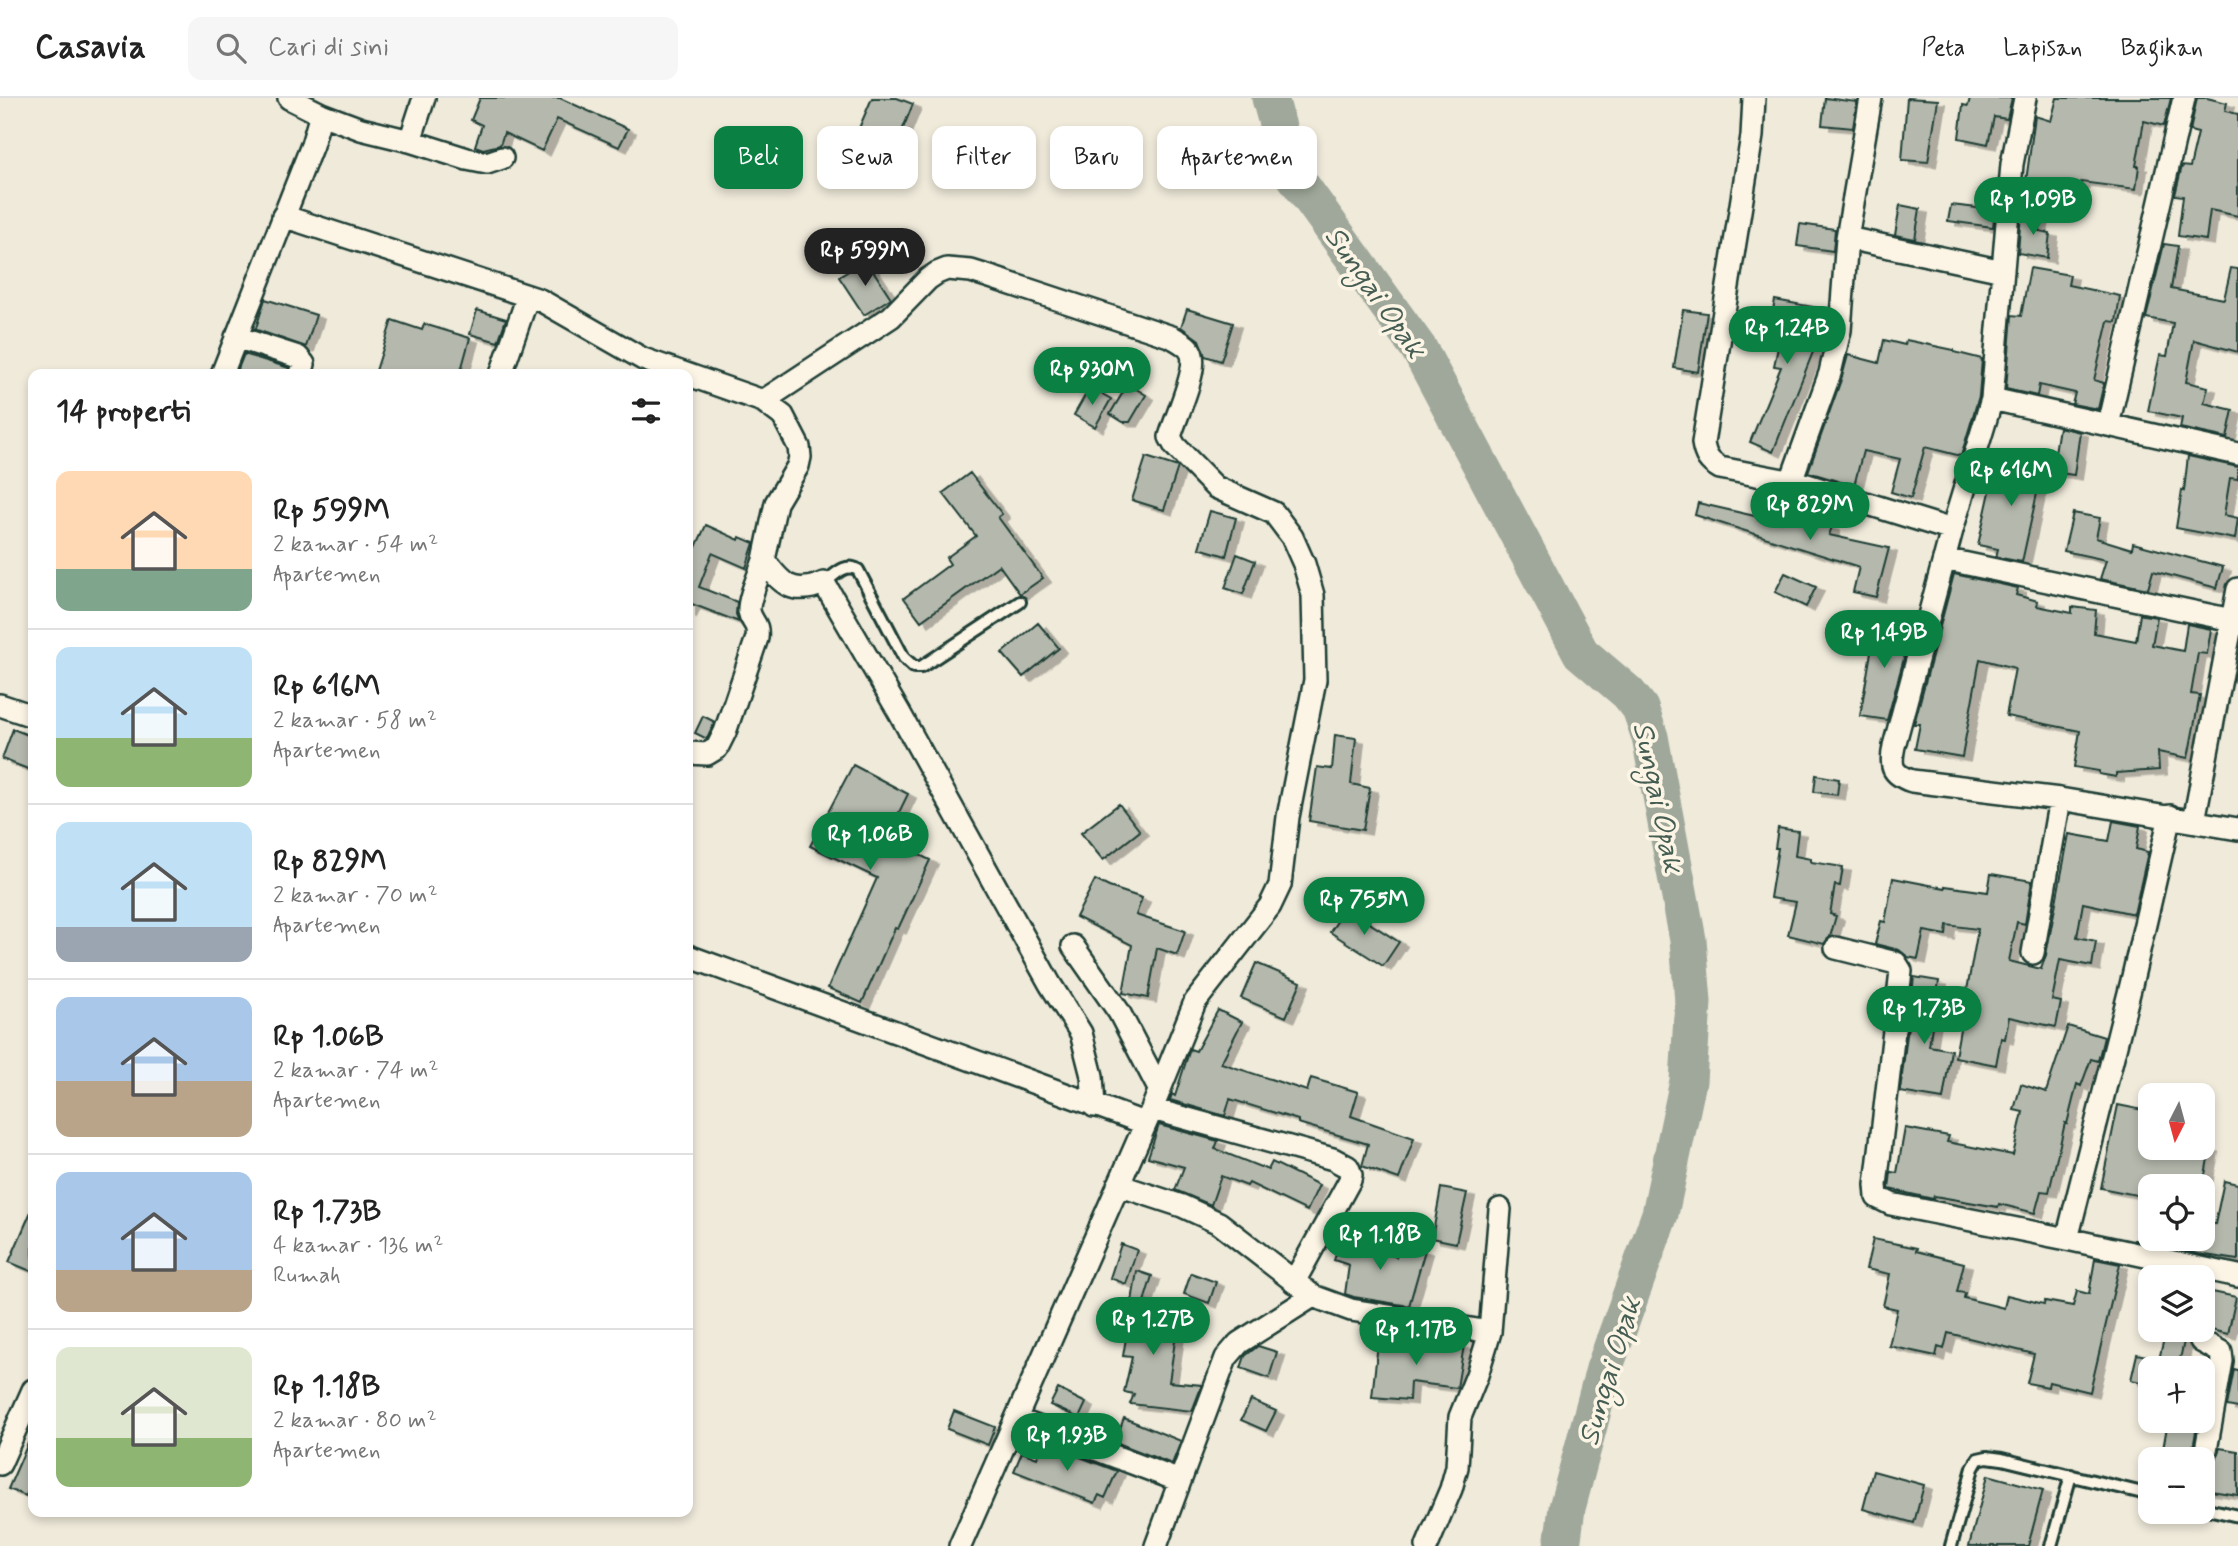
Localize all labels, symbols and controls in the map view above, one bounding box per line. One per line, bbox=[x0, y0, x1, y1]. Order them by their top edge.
search box bbox=[188, 17, 678, 80]
text: Casavia bbox=[35, 26, 146, 70]
icon: search bbox=[212, 29, 250, 67]
text: Cari di sini bbox=[268, 31, 389, 65]
text: Peta bbox=[1922, 33, 1965, 64]
text: Lapisan bbox=[2003, 33, 2082, 64]
text: Bagikan bbox=[2120, 33, 2203, 64]
chip: Beli bbox=[714, 126, 803, 189]
chip: Sewa bbox=[817, 126, 918, 189]
chip: Filter bbox=[932, 126, 1036, 189]
chip: Baru bbox=[1050, 126, 1143, 189]
chip: Apartemen bbox=[1157, 126, 1317, 189]
pin: Rp 1.09B bbox=[1961, 178, 2105, 237]
text: Rp 1.09B bbox=[1990, 185, 2076, 215]
water label: Sungai Opak bbox=[1312, 219, 1435, 369]
pin: Rp 599M bbox=[800, 228, 930, 288]
text: Rp 599M bbox=[820, 236, 910, 266]
pin: Rp 1.24B bbox=[1715, 306, 1859, 366]
text: Rp 1.24B bbox=[1745, 314, 1829, 344]
pin: Rp 930M bbox=[1027, 348, 1157, 407]
text: Rp 930M bbox=[1050, 355, 1134, 385]
text: 14 properti bbox=[56, 392, 190, 431]
icon: filters bbox=[627, 392, 665, 430]
pin: Rp 616M bbox=[1946, 448, 2076, 508]
text: Rp 616M bbox=[1970, 456, 2052, 486]
pin: Rp 829M bbox=[1745, 482, 1875, 542]
text: Rp 829M bbox=[1766, 490, 1854, 520]
text: Rp 599M bbox=[273, 491, 390, 530]
icon: home bbox=[112, 499, 196, 583]
text: 2 kamar · 54 m² bbox=[273, 530, 438, 560]
text: Apartemen bbox=[273, 560, 381, 590]
pin: Rp 1.49B bbox=[1812, 610, 1956, 670]
text: Rp 1.49B bbox=[1841, 618, 1927, 648]
text: Rp 616M bbox=[273, 667, 380, 706]
icon: home bbox=[112, 675, 196, 759]
text: 2 kamar · 58 m² bbox=[273, 706, 437, 736]
water label: Sungai Opak bbox=[1620, 718, 1693, 878]
text: Apartemen bbox=[273, 736, 381, 766]
pin: Rp 1.06B bbox=[798, 812, 942, 872]
text: Rp 1.06B bbox=[828, 820, 912, 850]
text: Rp 829M bbox=[273, 842, 387, 881]
icon: home bbox=[112, 850, 196, 934]
pin: Rp 755M bbox=[1299, 878, 1429, 937]
text: 2 kamar · 70 m² bbox=[273, 881, 438, 911]
text: Rp 755M bbox=[1320, 885, 1408, 915]
text: Apartemen bbox=[273, 911, 381, 941]
pin: Rp 1.73B bbox=[1852, 986, 1996, 1046]
text: Rp 1.73B bbox=[1882, 994, 1966, 1024]
text: Rp 1.06B bbox=[273, 1017, 384, 1056]
icon: home bbox=[112, 1025, 196, 1109]
text: 2 kamar · 74 m² bbox=[273, 1056, 438, 1086]
north arrow bbox=[2138, 1083, 2216, 1160]
map controls bbox=[2138, 1083, 2215, 1524]
text: Apartemen bbox=[273, 1086, 381, 1116]
button: locate bbox=[2138, 1174, 2215, 1251]
text: Rp 1.73B bbox=[273, 1192, 381, 1231]
icon: home bbox=[112, 1200, 196, 1284]
pin: Rp 1.18B bbox=[1308, 1212, 1452, 1272]
text: Rp 1.18B bbox=[1339, 1220, 1421, 1250]
text: 4 kamar · 136 m² bbox=[273, 1231, 443, 1261]
text: Rumah bbox=[273, 1261, 341, 1291]
button: layers bbox=[2138, 1265, 2215, 1342]
water label: Sungai Opak bbox=[1569, 1291, 1655, 1451]
pin: Rp 1.27B bbox=[1081, 1298, 1225, 1357]
text: Rp 1.27B bbox=[1112, 1305, 1194, 1335]
pin: Rp 1.17B bbox=[1344, 1308, 1488, 1367]
text: Rp 1.17B bbox=[1375, 1315, 1457, 1345]
button: + bbox=[2138, 1356, 2215, 1433]
text: Rp 1.18B bbox=[273, 1367, 380, 1406]
icon: home bbox=[112, 1375, 196, 1459]
text: 2 kamar · 80 m² bbox=[273, 1406, 437, 1436]
pin: Rp 1.93B bbox=[995, 1414, 1139, 1473]
text: Rp 1.93B bbox=[1027, 1421, 1107, 1451]
text: Apartemen bbox=[273, 1436, 381, 1466]
button: − bbox=[2138, 1447, 2215, 1524]

